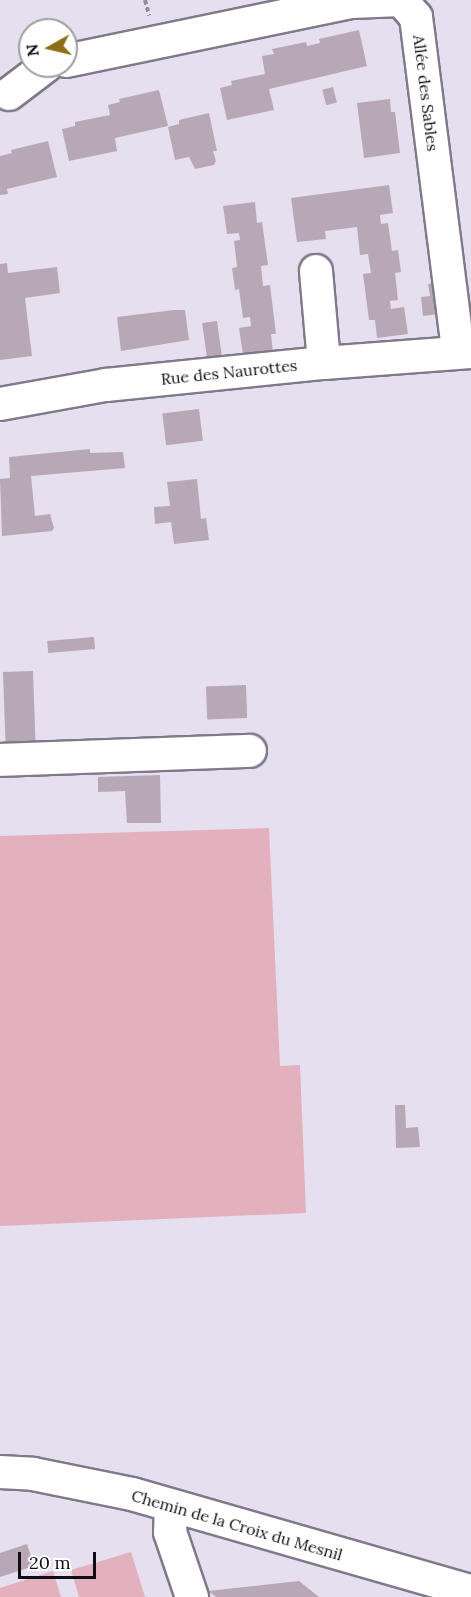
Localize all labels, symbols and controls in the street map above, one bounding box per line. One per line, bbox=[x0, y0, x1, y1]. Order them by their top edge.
north arrow bbox=[18, 18, 78, 78]
street label: Allée des Sables bbox=[409, 34, 443, 152]
text: N bbox=[21, 43, 43, 58]
street label: Rue des Naurottes bbox=[160, 355, 298, 389]
street label: Chemin de la Croix du Mesnil bbox=[129, 1486, 345, 1564]
scale bar bbox=[21, 1540, 99, 1578]
text: 20 m bbox=[29, 1551, 71, 1574]

